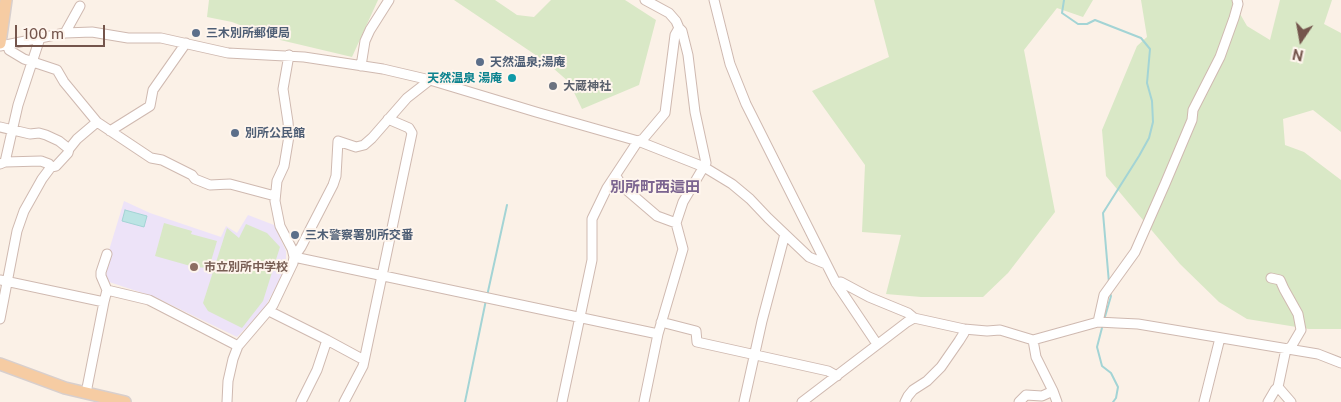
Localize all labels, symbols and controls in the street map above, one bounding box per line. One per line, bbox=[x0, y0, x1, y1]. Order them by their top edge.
scale bar bbox=[18, 15, 108, 47]
north arrow bbox=[1276, 15, 1326, 65]
text: 100 m bbox=[23, 25, 64, 42]
place label: 三木別所郵便局 bbox=[206, 26, 290, 40]
marker: 三木別所郵便局 bbox=[190, 27, 202, 39]
text: N bbox=[1291, 46, 1305, 64]
place label: 天然温泉;湯庵 bbox=[490, 55, 565, 69]
marker: 天然温泉;湯庵 bbox=[474, 56, 486, 68]
place label: 天然温泉 湯庵 bbox=[427, 71, 502, 85]
marker: 天然温泉 湯庵 bbox=[506, 72, 518, 84]
place label: 大蔵神社 bbox=[563, 79, 611, 93]
marker: 大蔵神社 bbox=[547, 80, 559, 92]
place label: 別所公民館 bbox=[245, 126, 305, 140]
marker: 別所公民館 bbox=[229, 127, 241, 139]
district label: 別所町西這田 bbox=[610, 178, 700, 196]
place label: 三木警察署別所交番 bbox=[305, 228, 413, 242]
marker: 三木警察署別所交番 bbox=[289, 229, 301, 241]
place label: 市立別所中学校 bbox=[204, 260, 288, 274]
marker: 市立別所中学校 bbox=[188, 261, 200, 273]

